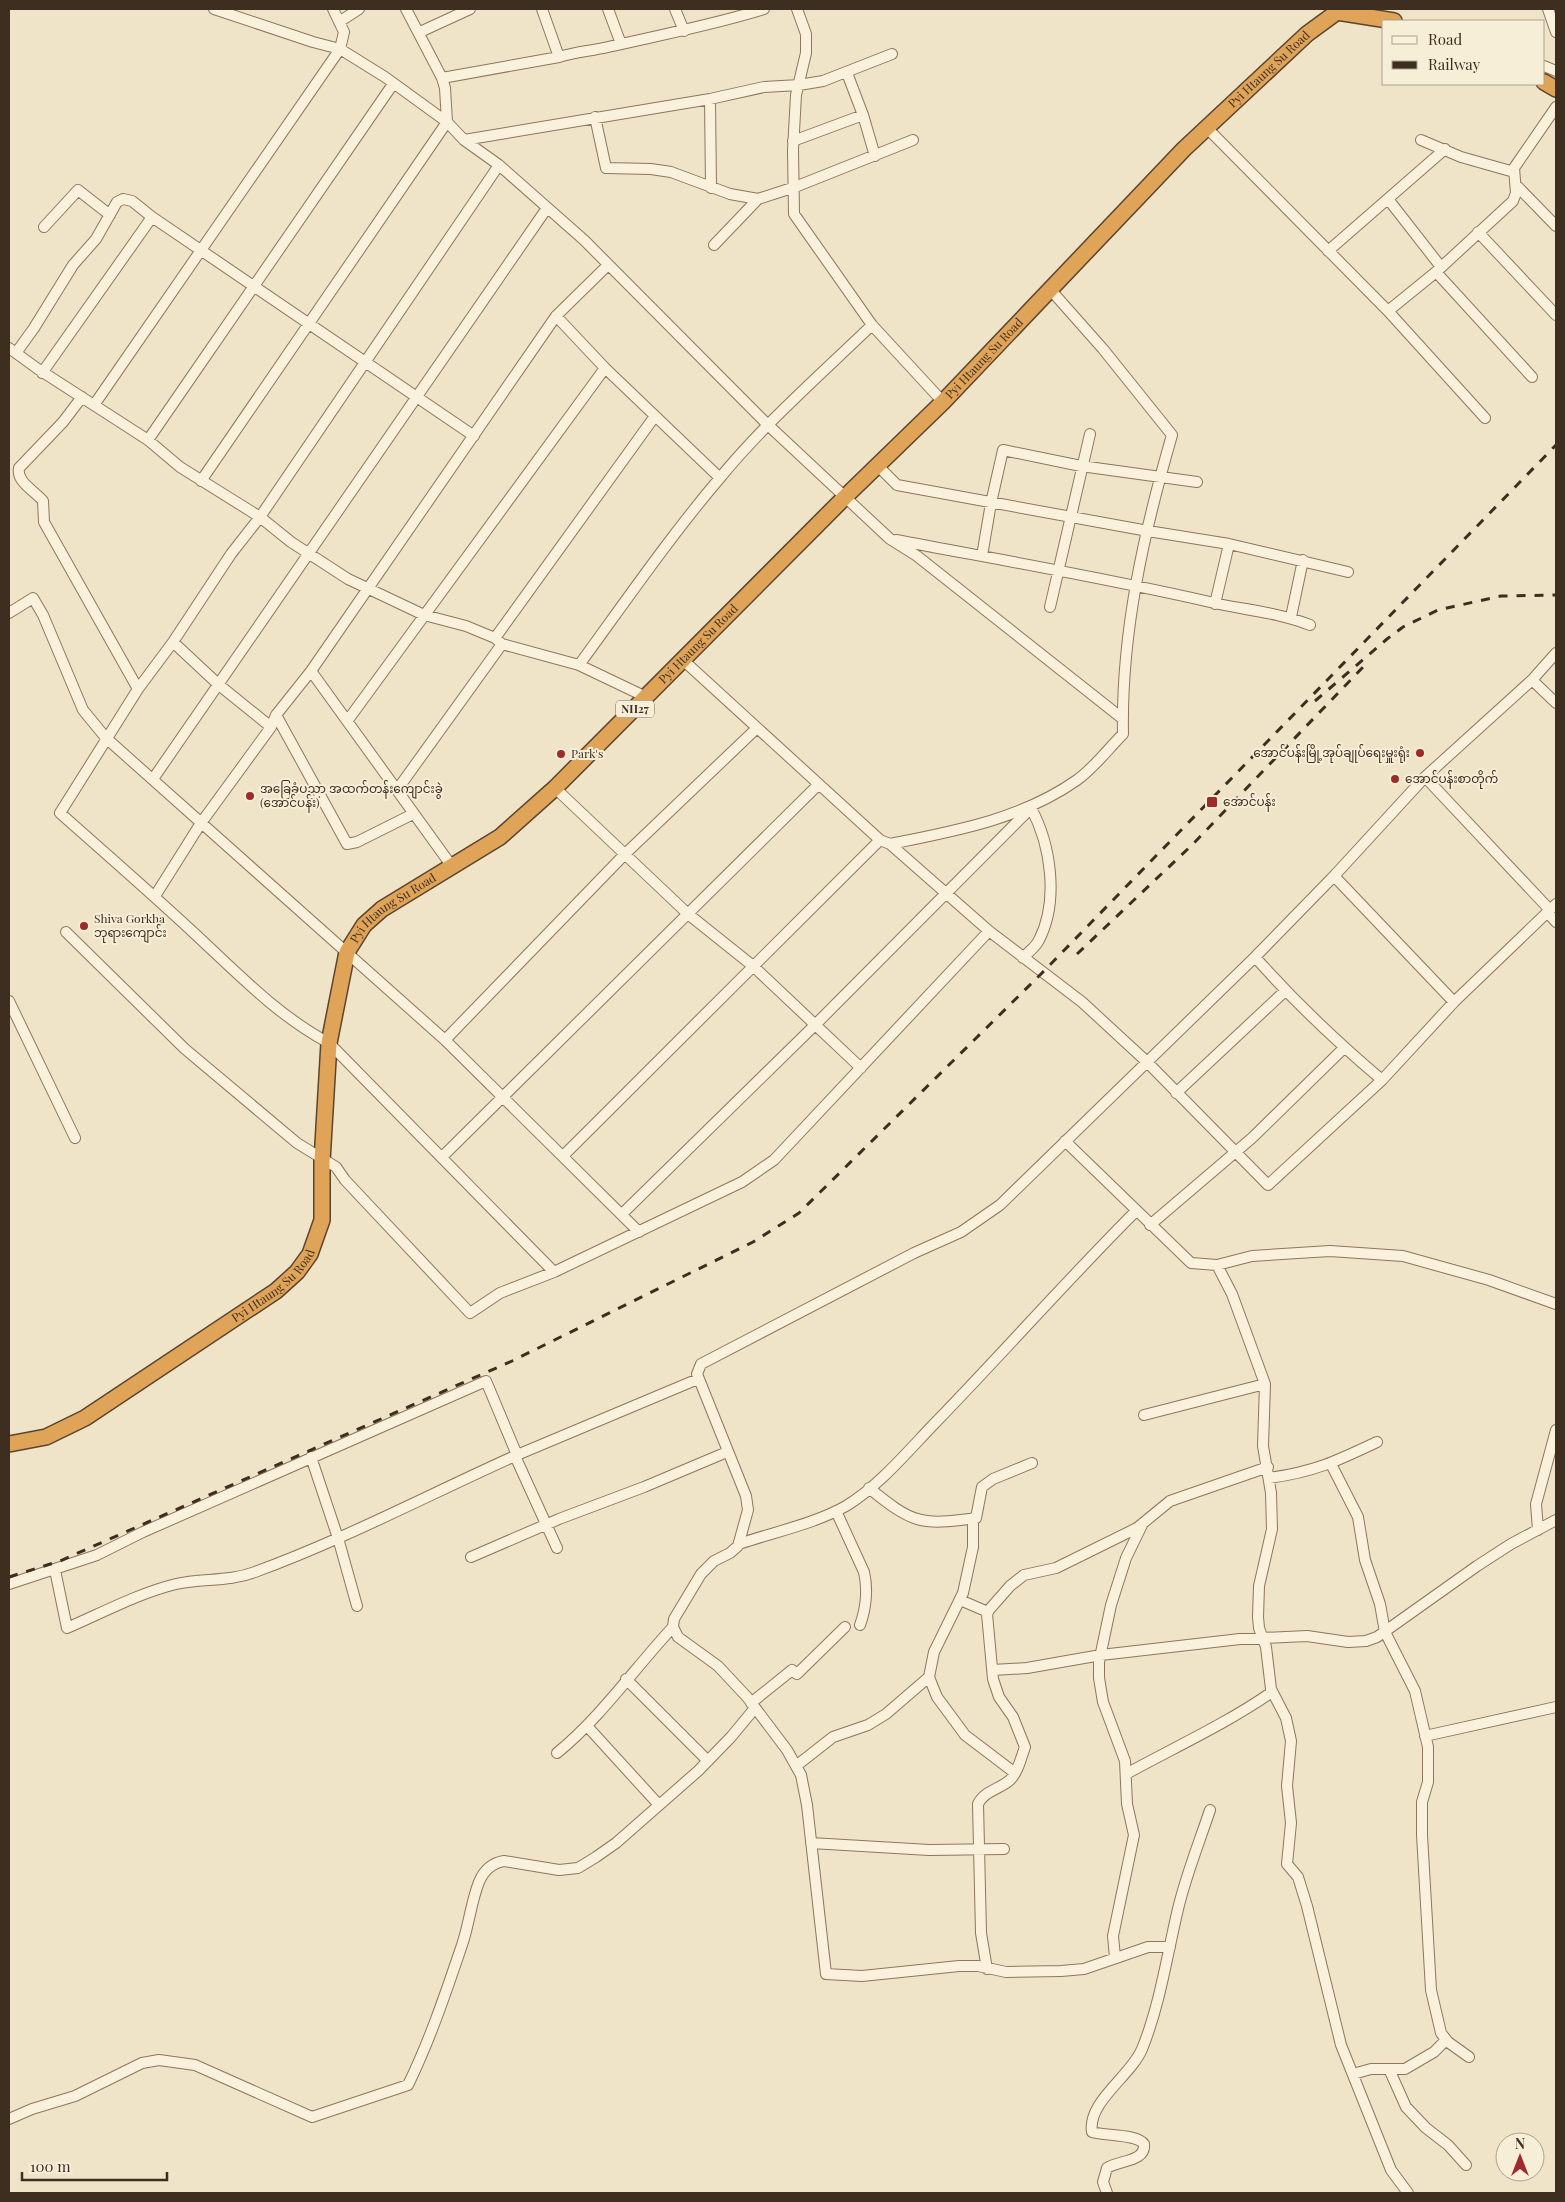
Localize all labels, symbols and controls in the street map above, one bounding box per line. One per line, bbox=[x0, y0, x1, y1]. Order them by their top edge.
legend bbox=[1382, 20, 1545, 85]
street label: Pyi Htaung Su Road bbox=[1224, 27, 1313, 111]
text: Road bbox=[1428, 29, 1462, 49]
text: Railway bbox=[1428, 54, 1481, 74]
street label: Pyi Htaung Su Road bbox=[941, 314, 1026, 402]
street label: Pyi Htaung Su Road bbox=[655, 600, 741, 687]
road number: NH27 bbox=[616, 701, 654, 718]
place label: အောင်ပန်းမြို့အုပ်ချုပ်ရေးမှူးရုံး bbox=[1253, 744, 1410, 763]
place label: Park's bbox=[571, 745, 603, 761]
marker: အောင်ပန်းမြို့အုပ်ချုပ်ရေးမှူးရုံး bbox=[1414, 747, 1426, 759]
marker: Park's bbox=[555, 748, 567, 760]
place label: အောင်ပန်းစာတိုက် bbox=[1405, 770, 1498, 789]
marker: အောင်ပန်းစာတိုက် bbox=[1389, 773, 1401, 785]
place label: အခြေခံပညာ အထက်တန်းကျောင်းခွဲ (အောင်ပန်း) bbox=[260, 780, 443, 813]
marker: အခြေခံပညာ အထက်တန်းကျောင်းခွဲ (အောင်ပန်း) bbox=[244, 790, 256, 802]
place label: အောင်ပန်း bbox=[1223, 793, 1276, 812]
marker: အောင်ပန်း bbox=[1205, 795, 1219, 809]
street label: Pyi Htaung Su Road bbox=[346, 869, 439, 946]
place label: Shiva Gorkha ဘုရားကျောင်း bbox=[94, 910, 167, 943]
marker: Shiva Gorkha ဘုရားကျောင်း bbox=[78, 920, 90, 932]
street label: Pyi Htaung Su Road bbox=[228, 1247, 318, 1325]
north arrow bbox=[1495, 2132, 1545, 2182]
text: N bbox=[1515, 2134, 1525, 2153]
scale bar bbox=[22, 2150, 168, 2182]
text: 100 m bbox=[30, 2156, 71, 2176]

